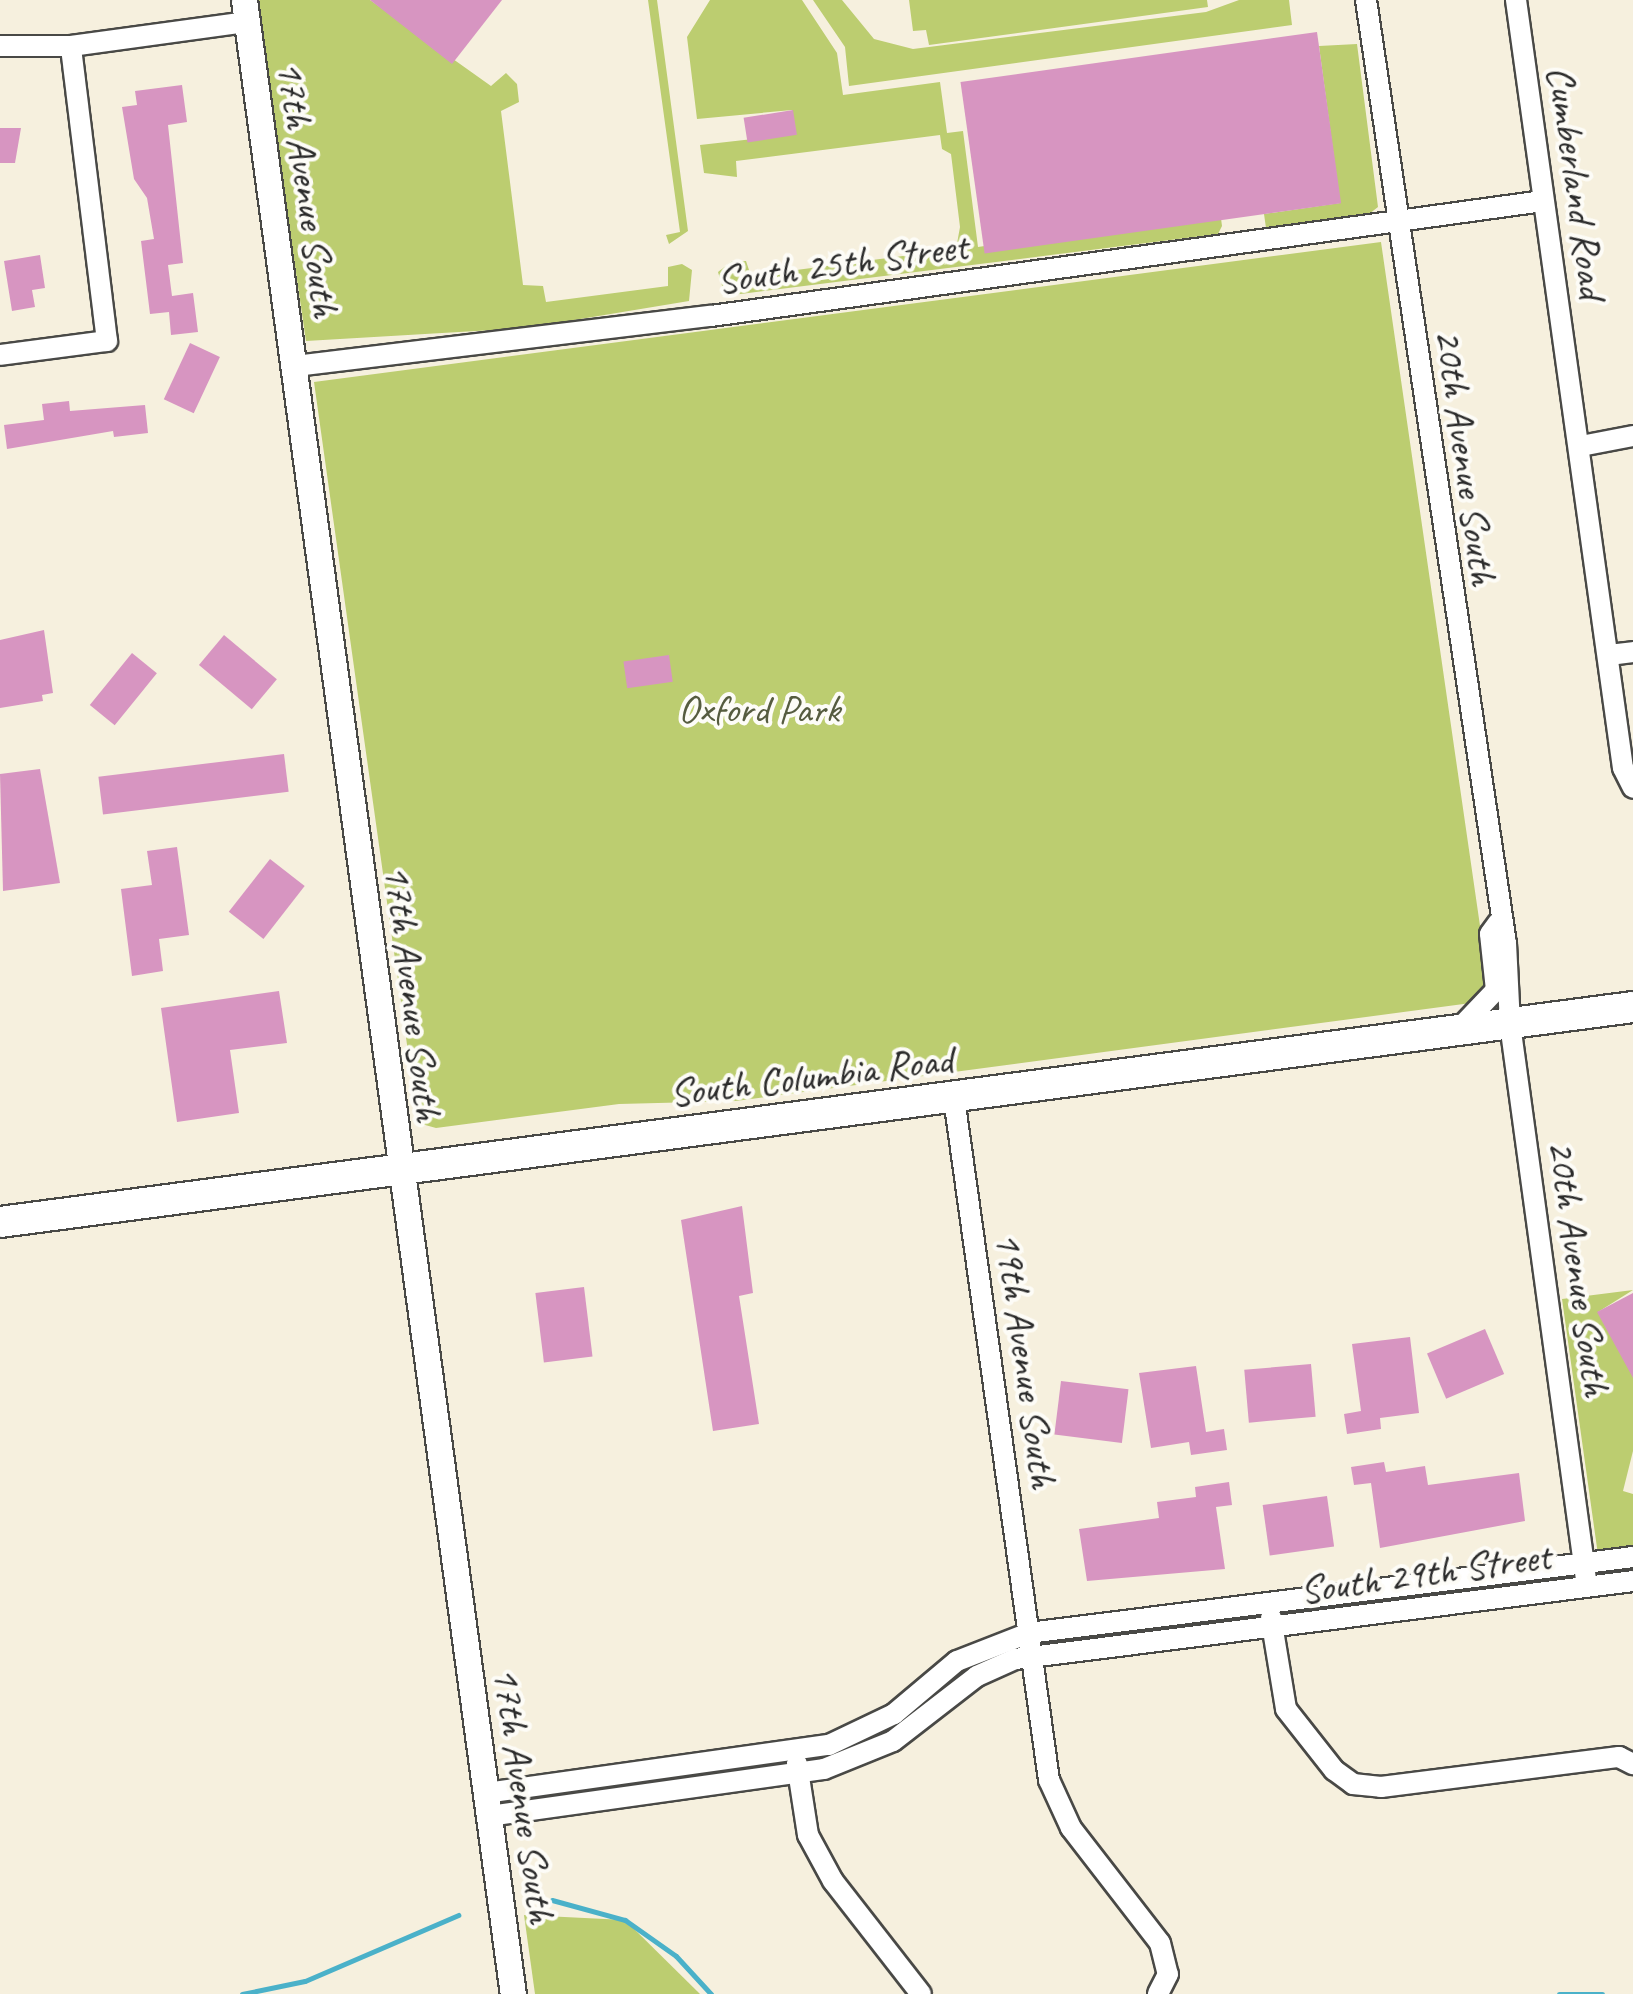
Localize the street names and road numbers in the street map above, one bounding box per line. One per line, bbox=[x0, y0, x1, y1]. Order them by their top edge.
street label: 17th Avenue South bbox=[266, 58, 350, 320]
street label: Cumberland Road bbox=[1537, 63, 1617, 301]
street label: South 25th Street bbox=[713, 222, 971, 304]
street label: 20th Avenue South bbox=[1424, 326, 1508, 588]
street label: 17th Avenue South bbox=[373, 862, 453, 1124]
street label: South Columbia Road bbox=[666, 1035, 956, 1117]
street label: 20th Avenue South bbox=[1537, 1137, 1621, 1399]
street label: 19th Avenue South bbox=[984, 1229, 1068, 1491]
street label: South 29th Street bbox=[1296, 1532, 1554, 1614]
street label: 17th Avenue South bbox=[482, 1664, 566, 1926]

